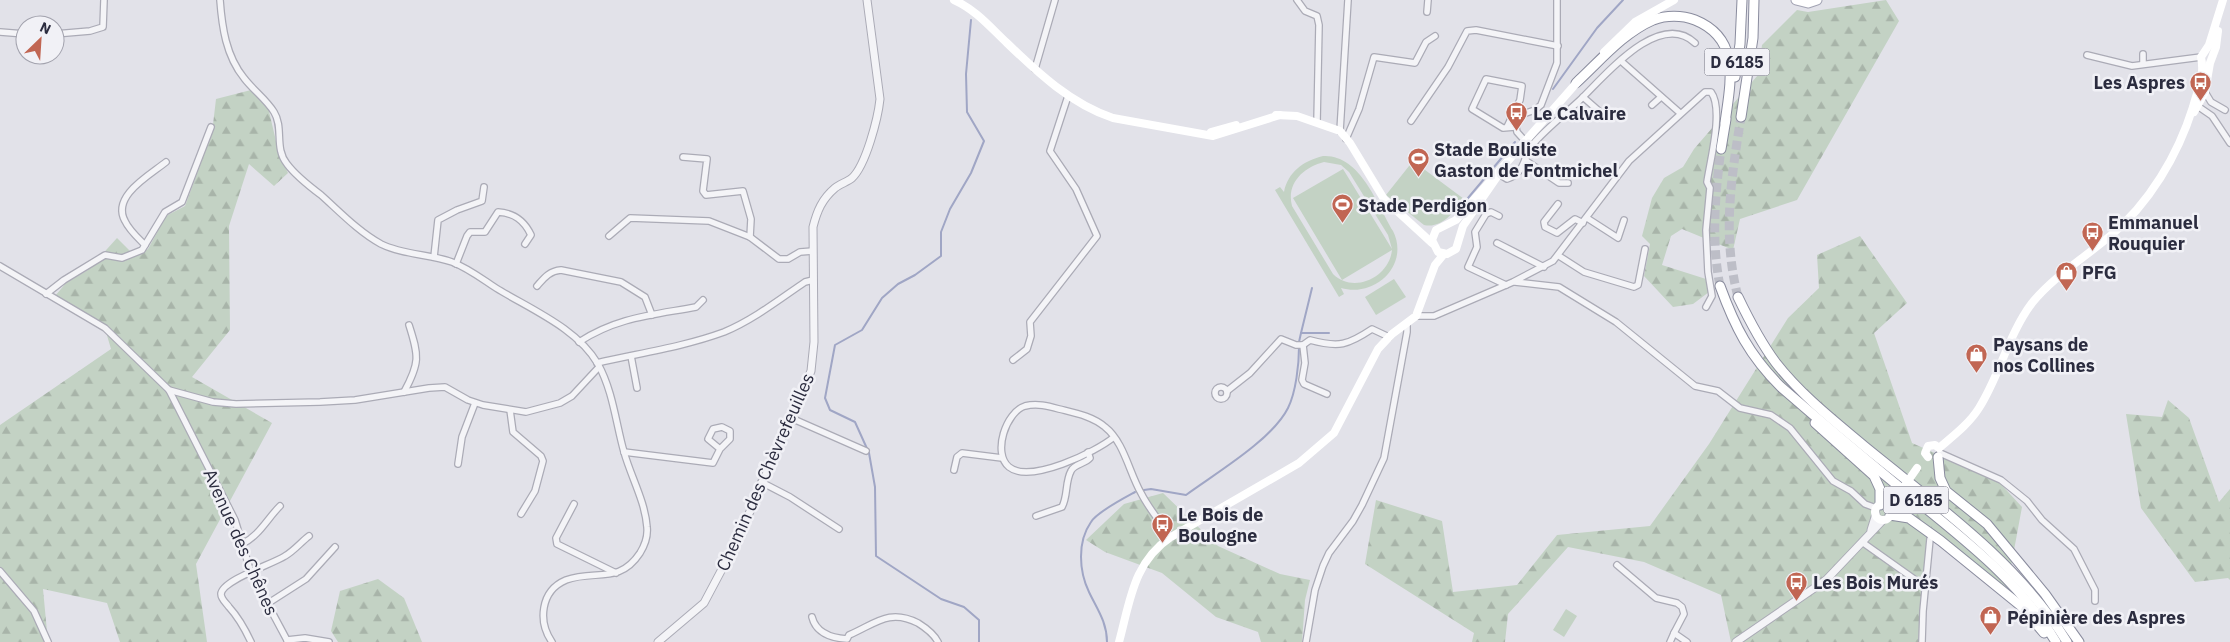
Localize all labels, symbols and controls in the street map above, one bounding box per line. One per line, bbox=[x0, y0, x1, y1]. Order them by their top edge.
north arrow bbox=[15, 15, 65, 65]
text: N bbox=[37, 18, 54, 39]
road number: D 6185 bbox=[1704, 48, 1770, 76]
bus stop icon: Les Aspres bbox=[2189, 70, 2213, 101]
place label: Les Aspres bbox=[2093, 71, 2185, 94]
bus stop icon: Le Calvaire bbox=[1505, 101, 1529, 132]
place label: Le Calvaire bbox=[1533, 102, 1626, 125]
place label: Stade Bouliste Gaston de Fontmichel bbox=[1434, 138, 1618, 182]
sports icon: Stade Bouliste Gaston de Fontmichel bbox=[1406, 147, 1430, 178]
sports icon: Stade Perdigon bbox=[1330, 193, 1354, 224]
place label: Stade Perdigon bbox=[1358, 194, 1487, 217]
place label: Emmanuel Rouquier bbox=[2108, 211, 2199, 255]
bus stop icon: Emmanuel Rouquier bbox=[2080, 220, 2104, 251]
shop icon: PFG bbox=[2054, 260, 2078, 291]
place label: PFG bbox=[2082, 261, 2117, 284]
place label: Paysans de nos Collines bbox=[1993, 333, 2095, 377]
shop icon: Paysans de nos Collines bbox=[1965, 342, 1989, 373]
street label: Chemin des Chèvrefeuilles bbox=[711, 369, 819, 575]
street label: Avenue des Chênes bbox=[198, 465, 284, 619]
road number: D 6185 bbox=[1884, 486, 1948, 514]
place label: Le Bois de Boulogne bbox=[1178, 503, 1263, 547]
bus stop icon: Le Bois de Boulogne bbox=[1150, 512, 1174, 543]
bus stop icon: Les Bois Murés bbox=[1785, 570, 1809, 601]
place label: Les Bois Murés bbox=[1813, 571, 1938, 594]
shop icon: Pépinière des Aspres bbox=[1979, 605, 2003, 636]
place label: Pépinière des Aspres bbox=[2007, 606, 2185, 629]

